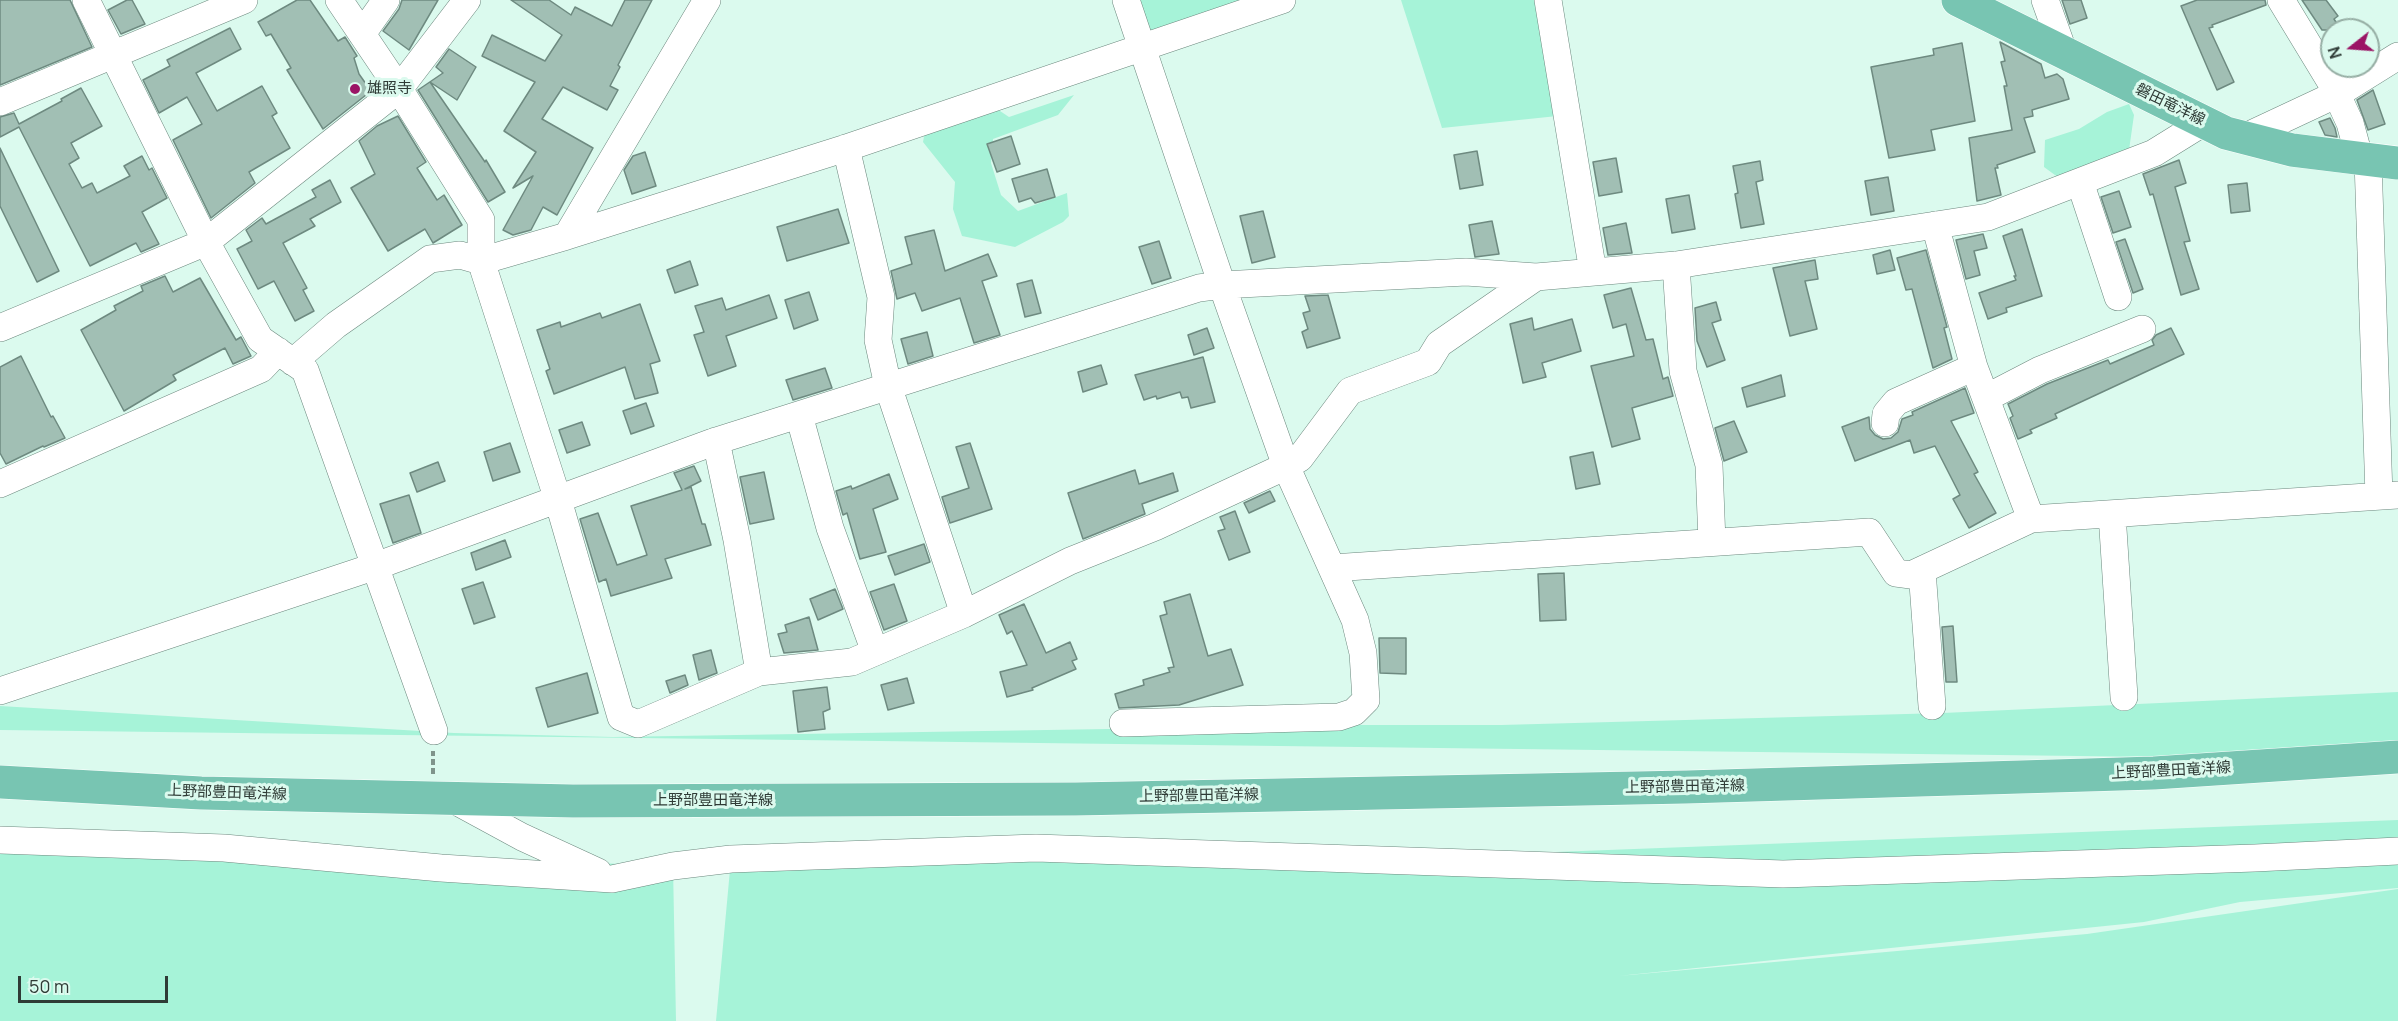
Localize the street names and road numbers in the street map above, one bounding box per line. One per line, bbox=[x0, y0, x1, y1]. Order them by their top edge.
street label: 磐田竜洋線 bbox=[2132, 80, 2208, 130]
street label: 上野部豊田竜洋線 bbox=[2111, 759, 2231, 783]
street label: 上野部豊田竜洋線 bbox=[1625, 777, 1745, 797]
street label: 上野部豊田竜洋線 bbox=[167, 782, 287, 804]
street label: 上野部豊田竜洋線 bbox=[1139, 786, 1259, 806]
street label: 上野部豊田竜洋線 bbox=[653, 792, 773, 810]

